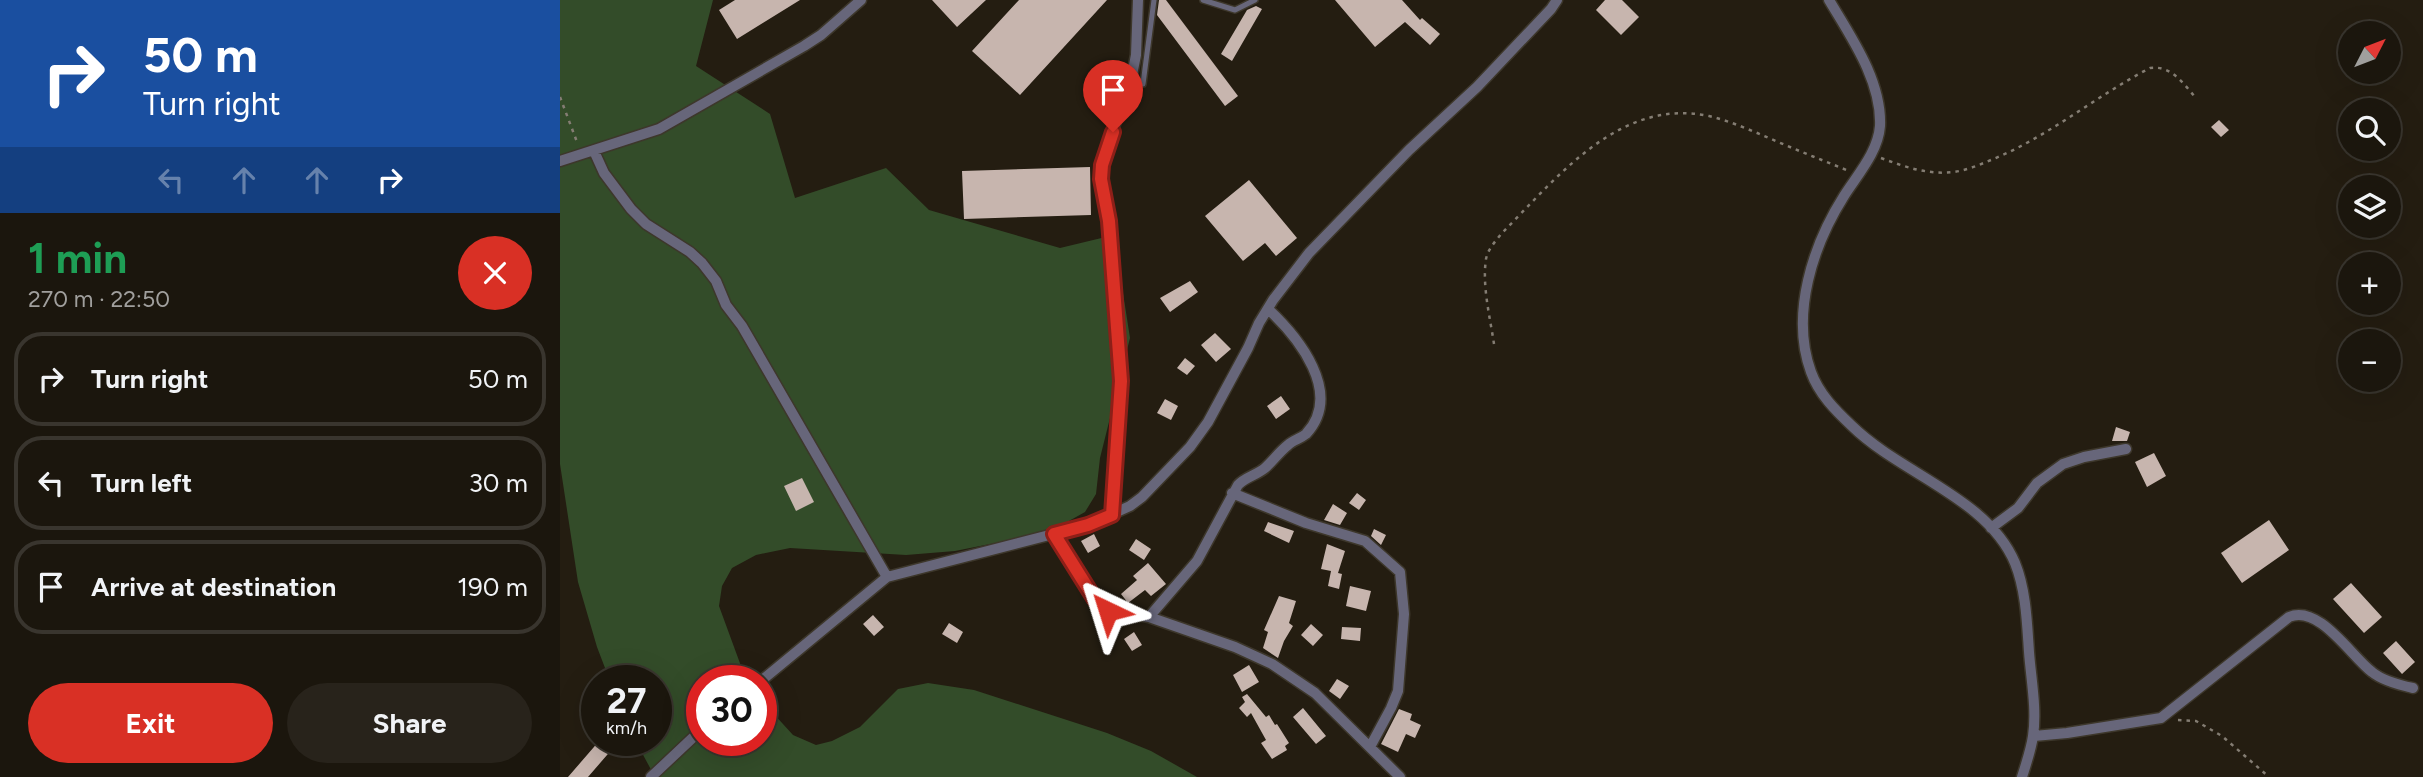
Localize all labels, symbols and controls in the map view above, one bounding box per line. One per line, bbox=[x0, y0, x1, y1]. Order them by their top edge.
north arrow bbox=[2338, 21, 2401, 84]
map controls bbox=[2338, 21, 2401, 392]
text: 50 m bbox=[143, 25, 258, 84]
icon: right bbox=[28, 28, 119, 119]
pin bbox=[1083, 60, 1143, 132]
icon: arrive bbox=[1094, 71, 1132, 109]
text: Turn right bbox=[143, 85, 281, 123]
button: search bbox=[2338, 98, 2401, 161]
icon: left bbox=[152, 161, 190, 199]
icon: ahead bbox=[225, 161, 263, 199]
icon: ahead bbox=[298, 161, 336, 199]
icon: right bbox=[371, 161, 409, 199]
button: layers bbox=[2338, 175, 2401, 238]
text: 1 min bbox=[28, 233, 127, 284]
button: close bbox=[458, 236, 532, 310]
button: + bbox=[2338, 252, 2401, 315]
text: 270 m · 22:50 bbox=[28, 285, 170, 313]
button: − bbox=[2338, 329, 2401, 392]
icon: right bbox=[32, 360, 70, 398]
text: Turn right bbox=[91, 363, 208, 395]
text: 50 m bbox=[468, 363, 528, 395]
icon: left bbox=[32, 464, 70, 502]
text: Turn left bbox=[91, 467, 192, 499]
text: 30 m bbox=[469, 467, 528, 499]
icon: arrive bbox=[32, 568, 70, 606]
text: Arrive at destination bbox=[91, 571, 336, 603]
text: 190 m bbox=[457, 571, 528, 603]
position arrow bbox=[1071, 574, 1145, 648]
speed limit sign: 30 bbox=[686, 665, 777, 756]
text: 27 bbox=[607, 680, 646, 722]
button: Exit bbox=[28, 683, 273, 763]
button: Share bbox=[287, 683, 532, 763]
text: km/h bbox=[606, 717, 647, 739]

